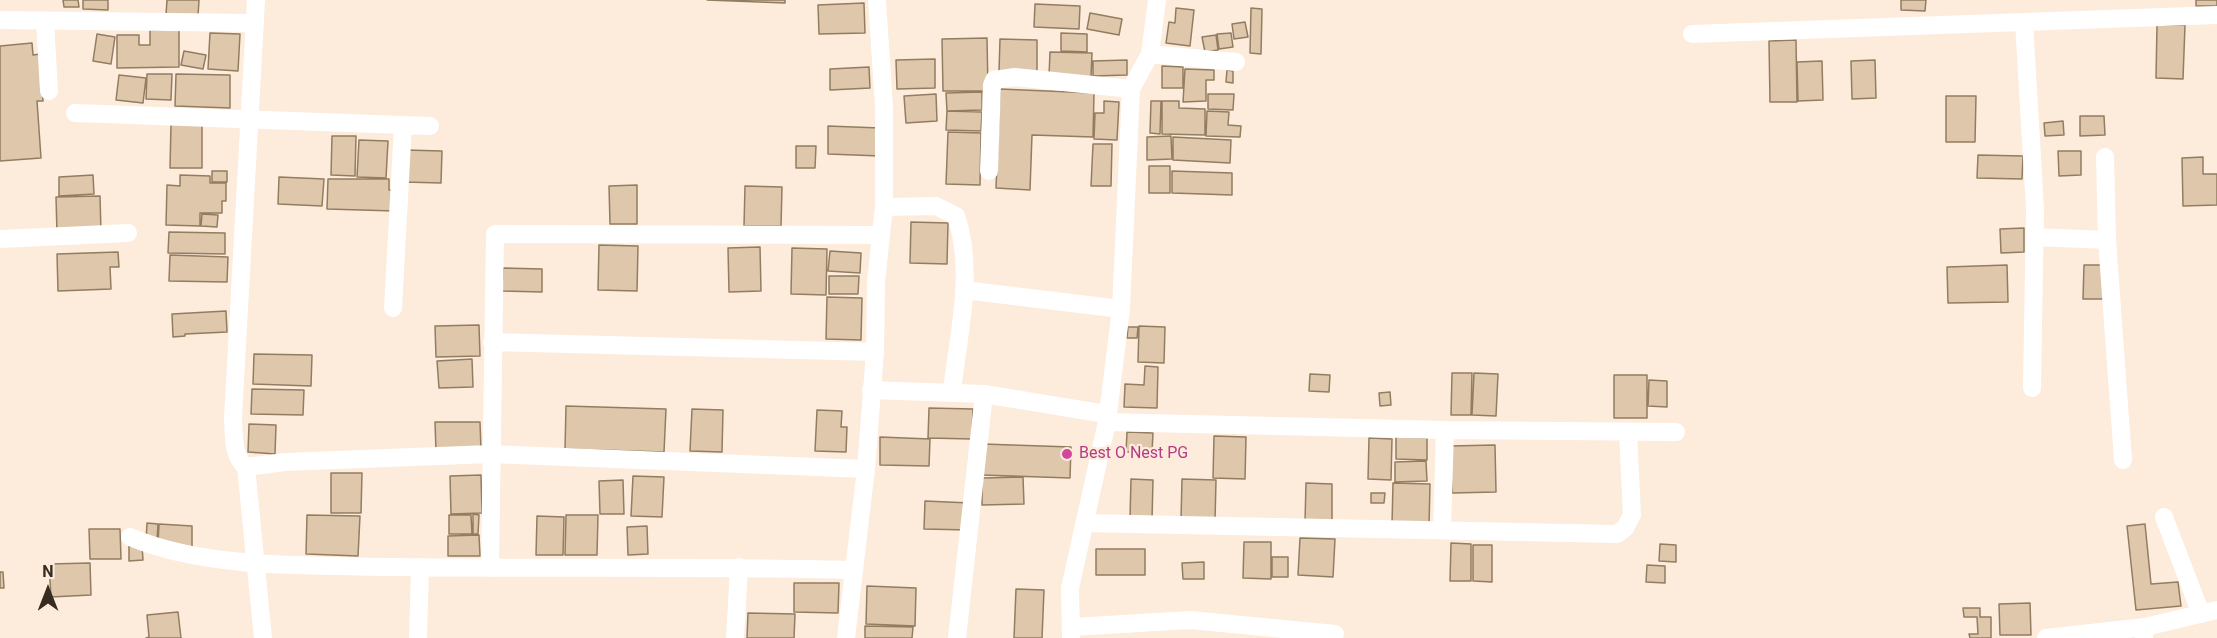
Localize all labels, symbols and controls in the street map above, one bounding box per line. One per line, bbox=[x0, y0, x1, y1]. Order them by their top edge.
place label: Best O Nest PG bbox=[1079, 444, 1188, 464]
marker: Best O Nest PG bbox=[1060, 447, 1074, 461]
north arrow bbox=[18, 560, 78, 620]
text: N bbox=[42, 562, 54, 581]

